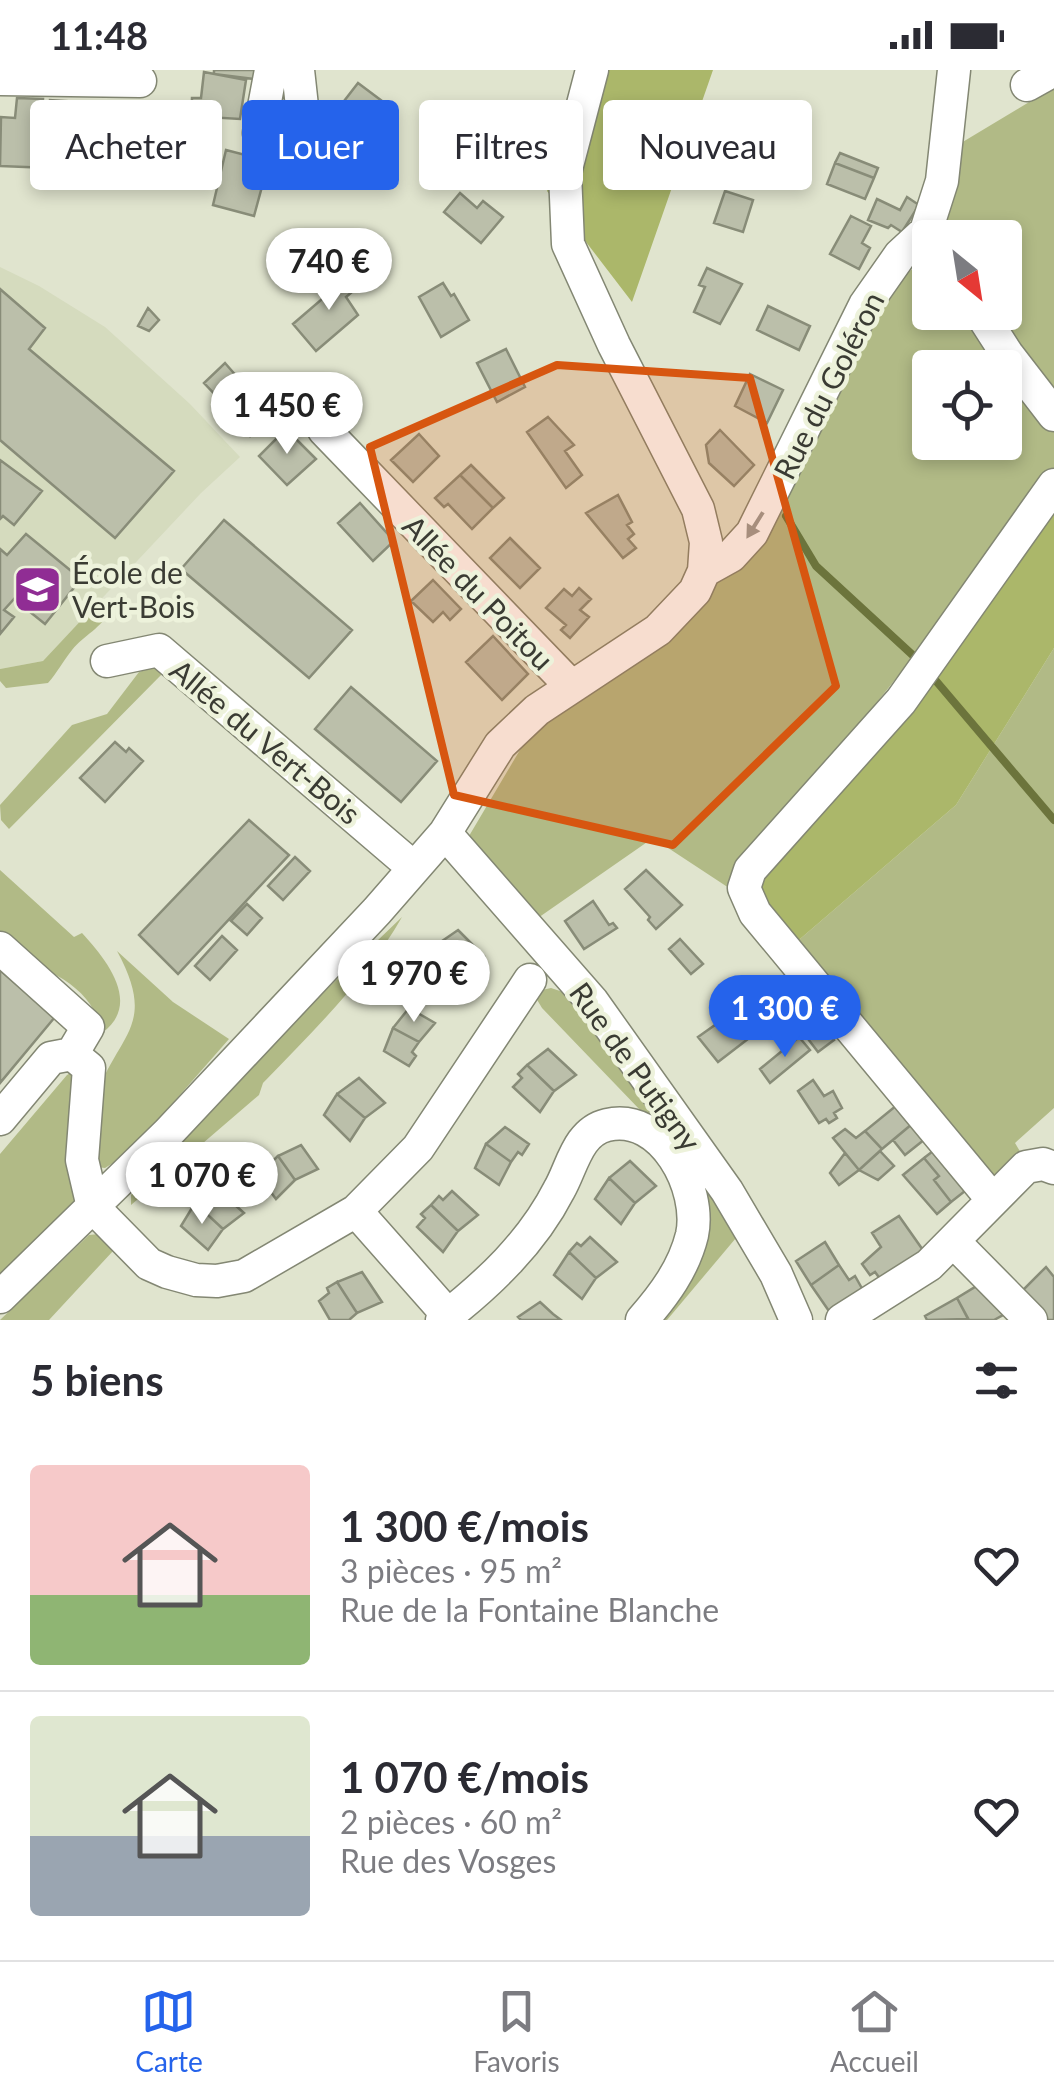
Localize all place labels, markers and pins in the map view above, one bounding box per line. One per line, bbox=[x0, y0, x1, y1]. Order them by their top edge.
pin: 740 € bbox=[259, 228, 399, 313]
pin: 1 450 € bbox=[195, 372, 379, 457]
place label: École de Vert-Bois bbox=[72, 554, 195, 624]
school or university icon: École de Vert-Bois bbox=[11, 563, 63, 615]
pin: 1 970 € bbox=[322, 940, 506, 1025]
pin: 1 300 € bbox=[693, 975, 877, 1060]
pin: 1 070 € bbox=[110, 1142, 294, 1227]

